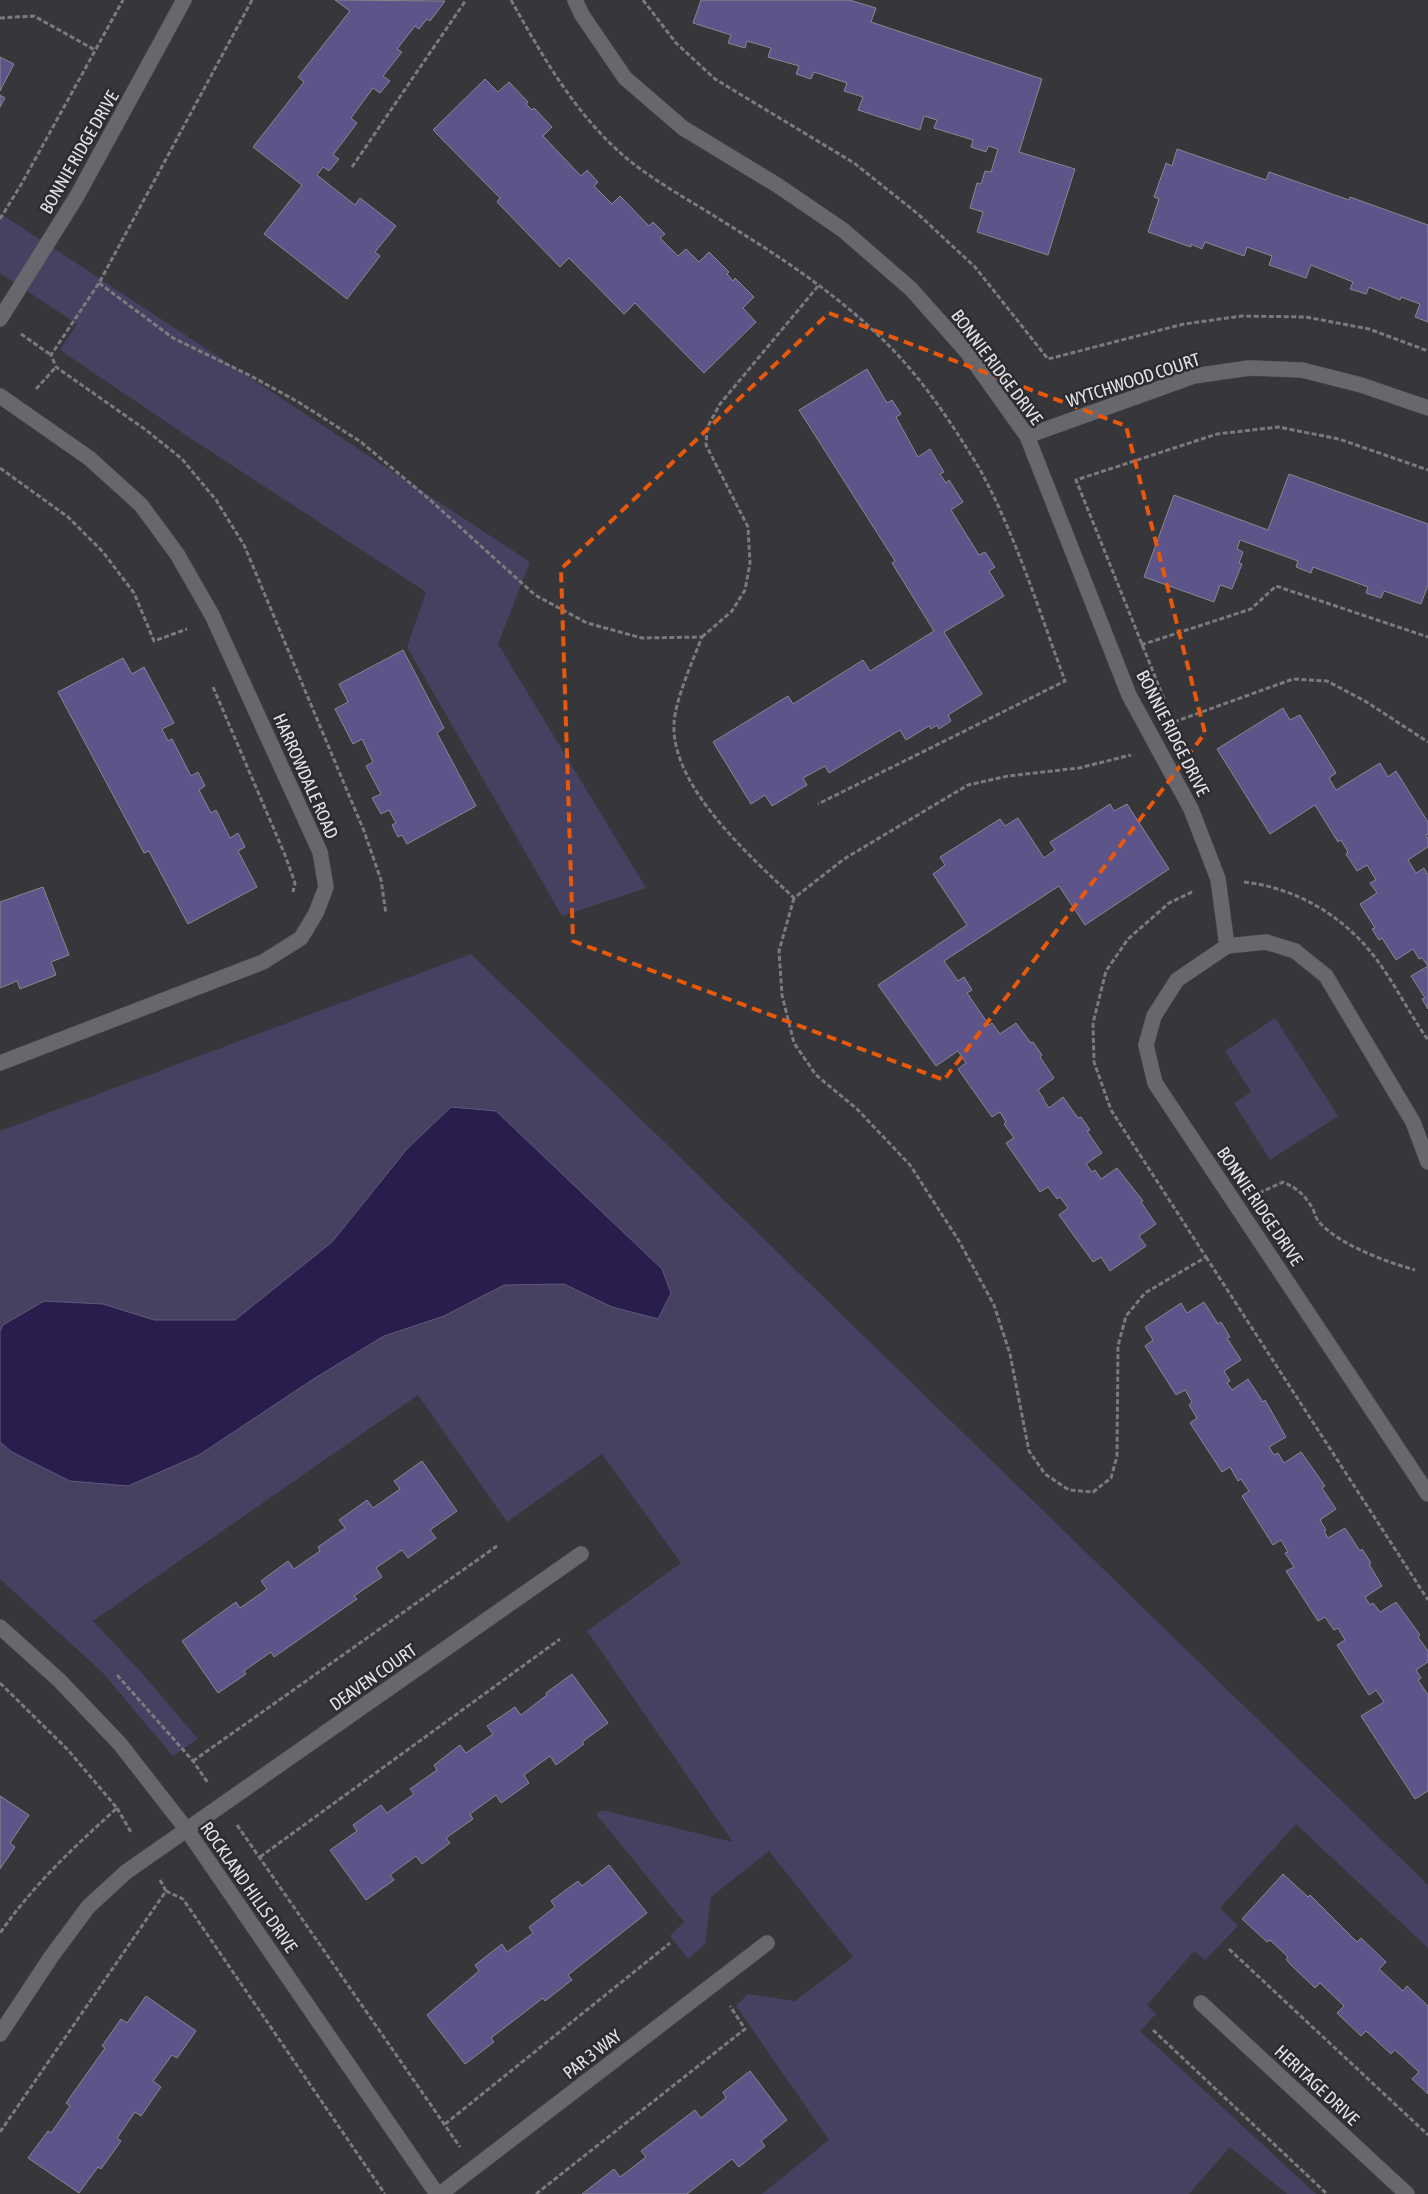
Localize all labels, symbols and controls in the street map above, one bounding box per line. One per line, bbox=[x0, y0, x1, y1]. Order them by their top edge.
street label: BONNIE RIDGE DRIVE bbox=[35, 86, 123, 217]
street label: BONNIE RIDGE DRIVE bbox=[947, 305, 1047, 429]
street label: WYTCHWOOD COURT bbox=[1063, 348, 1203, 412]
street label: BONNIE RIDGE DRIVE bbox=[1132, 667, 1214, 800]
street label: HARROWDALE ROAD bbox=[269, 710, 343, 842]
street label: BONNIE RIDGE DRIVE bbox=[1213, 1143, 1308, 1270]
street label: DEAVEN COURT bbox=[325, 1639, 421, 1715]
street label: ROCKLAND HILLS DRIVE bbox=[196, 1818, 302, 1957]
street label: PAR 3 WAY bbox=[559, 2025, 625, 2083]
street label: HERITAGE DRIVE bbox=[1271, 2041, 1364, 2130]

